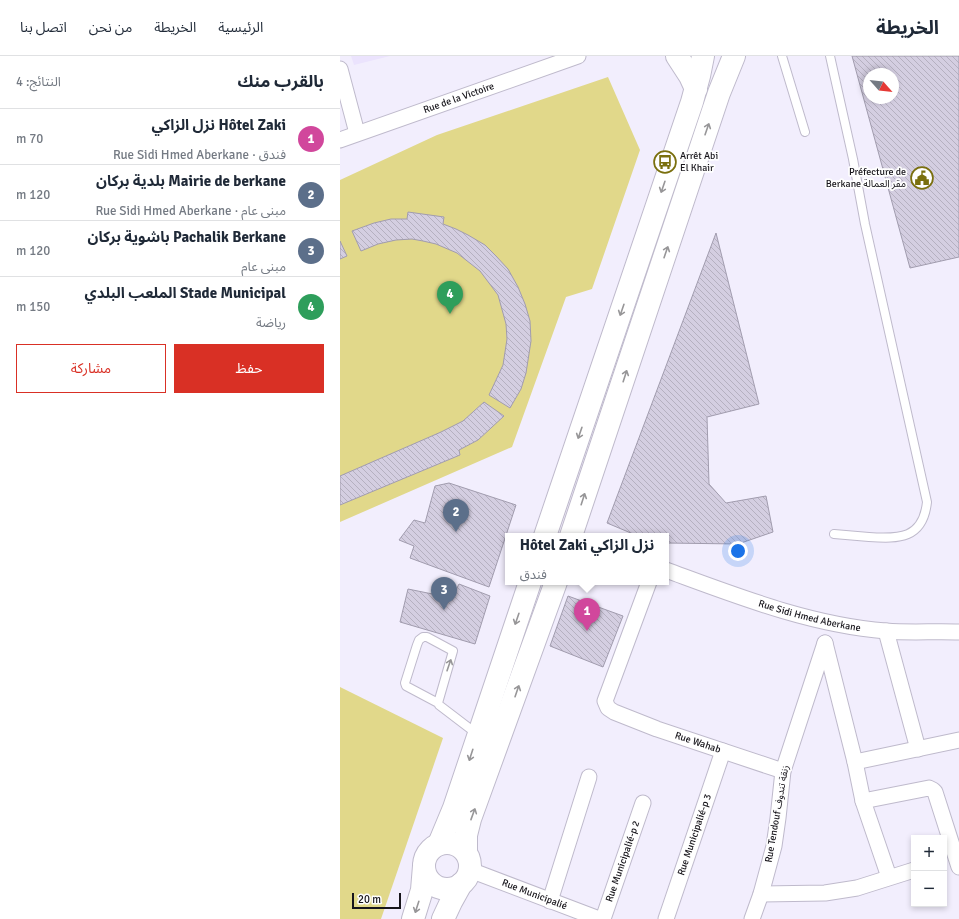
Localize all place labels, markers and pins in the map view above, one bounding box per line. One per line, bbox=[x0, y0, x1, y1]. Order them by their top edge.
bus stop icon: Arrêt Abi El Khair bbox=[652, 149, 678, 175]
place label: Arrêt Abi El Khair bbox=[680, 150, 718, 174]
public building icon: Préfecture de Berkane مقر العمالة bbox=[909, 165, 935, 191]
place label: Préfecture de Berkane مقر العمالة bbox=[826, 166, 906, 190]
pin: 4 bbox=[437, 281, 463, 314]
pin: 2 bbox=[443, 499, 469, 532]
pin: 3 bbox=[431, 577, 457, 610]
pin: 1 bbox=[574, 598, 600, 631]

